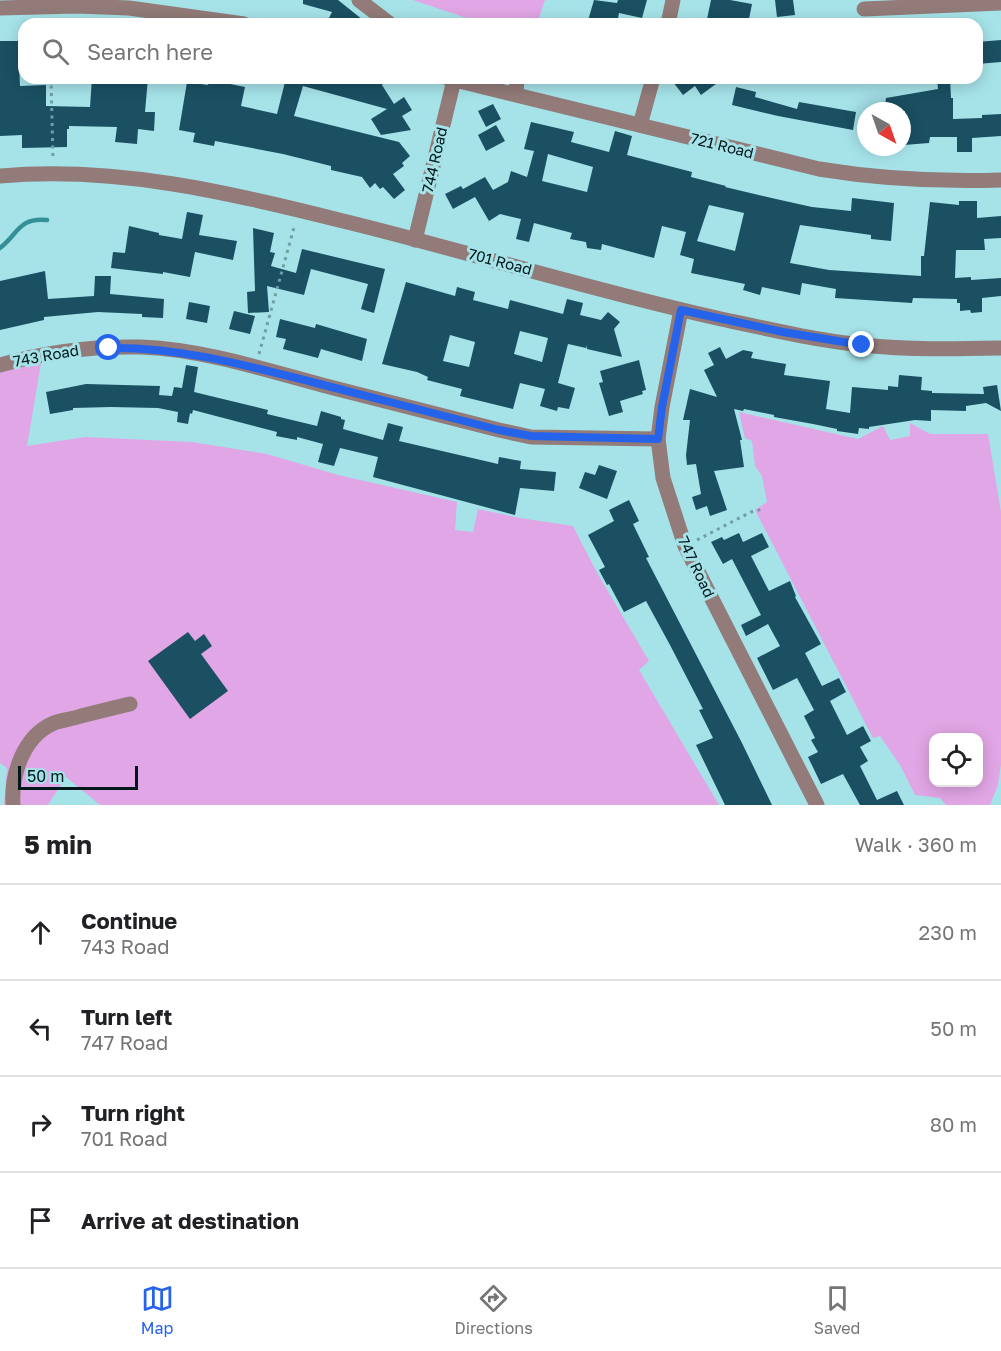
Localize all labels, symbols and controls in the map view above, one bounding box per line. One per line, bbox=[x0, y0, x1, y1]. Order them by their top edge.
search box bbox=[18, 18, 983, 84]
icon: search bbox=[39, 35, 72, 68]
text: Search here bbox=[87, 38, 213, 65]
north arrow bbox=[857, 102, 911, 156]
street label: 744 Road bbox=[418, 125, 450, 194]
street label: 721 Road bbox=[689, 129, 756, 162]
street label: 701 Road bbox=[467, 244, 534, 278]
route end bbox=[848, 331, 874, 357]
route start bbox=[95, 334, 121, 360]
street label: 743 Road bbox=[12, 340, 80, 370]
street label: 747 Road bbox=[675, 533, 719, 600]
map controls bbox=[929, 733, 983, 787]
button: locate bbox=[929, 733, 983, 787]
scale bar bbox=[18, 763, 138, 790]
text: 50 m bbox=[27, 766, 64, 786]
text: 5 min bbox=[24, 829, 92, 860]
text: Walk · 360 m bbox=[855, 832, 977, 856]
text: Continue bbox=[81, 907, 177, 934]
icon: ahead bbox=[24, 916, 57, 949]
text: 230 m bbox=[919, 920, 977, 944]
text: 743 Road bbox=[81, 934, 170, 958]
text: Turn left bbox=[81, 1003, 172, 1030]
icon: left bbox=[24, 1012, 57, 1045]
text: 50 m bbox=[930, 1016, 977, 1040]
text: 747 Road bbox=[81, 1030, 168, 1054]
text: Turn right bbox=[81, 1099, 185, 1126]
icon: right bbox=[24, 1108, 57, 1141]
text: 80 m bbox=[930, 1112, 977, 1136]
text: 701 Road bbox=[81, 1126, 168, 1150]
icon: arrive bbox=[24, 1204, 57, 1237]
text: Arrive at destination bbox=[81, 1207, 299, 1234]
tab: Map bbox=[141, 1282, 174, 1338]
tab: Directions bbox=[455, 1282, 533, 1338]
tab: Saved bbox=[814, 1282, 860, 1338]

